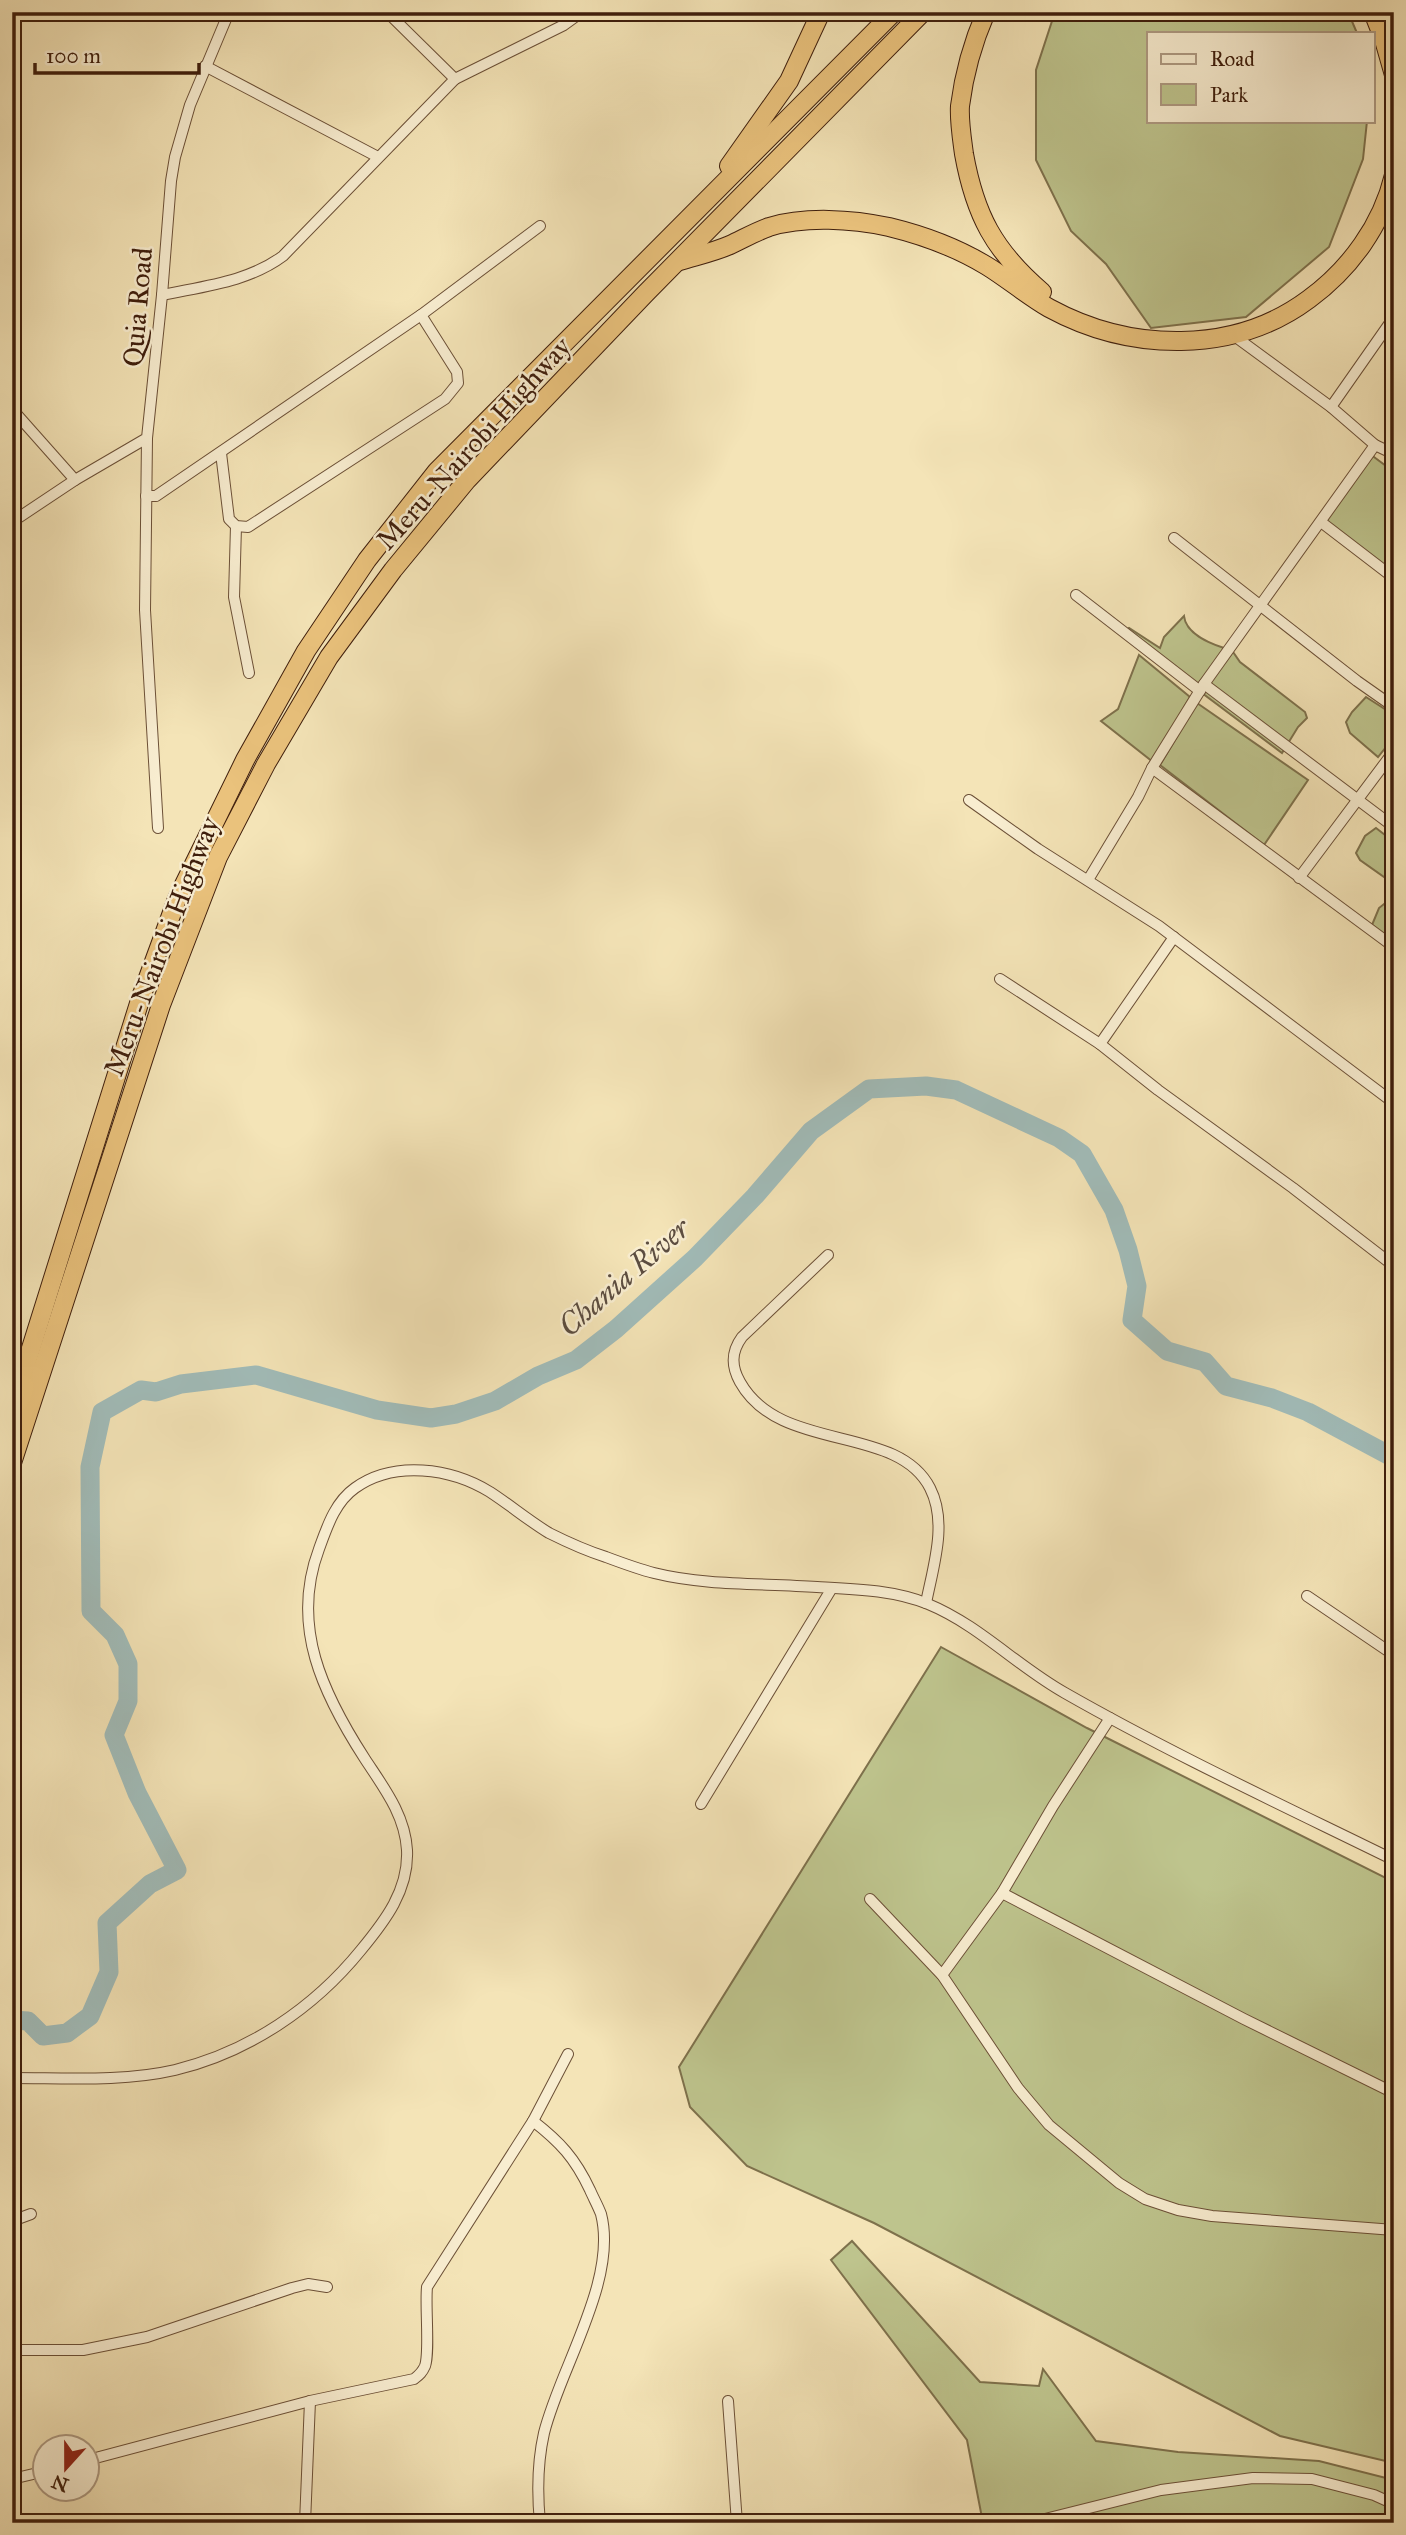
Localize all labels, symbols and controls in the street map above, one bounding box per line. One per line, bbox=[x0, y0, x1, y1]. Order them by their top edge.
scale bar bbox=[35, 32, 200, 76]
legend bbox=[1147, 32, 1374, 122]
text: 100 m bbox=[46, 43, 101, 69]
text: Road bbox=[1210, 46, 1255, 72]
text: Park bbox=[1210, 82, 1248, 108]
street label: Quia Road bbox=[115, 246, 160, 368]
street label: Meru-Nairobi Highway bbox=[368, 329, 579, 557]
street label: Meru-Nairobi Highway bbox=[96, 811, 227, 1081]
water label: Chania River bbox=[551, 1209, 698, 1344]
north arrow bbox=[32, 2434, 102, 2504]
text: N bbox=[48, 2470, 72, 2497]

